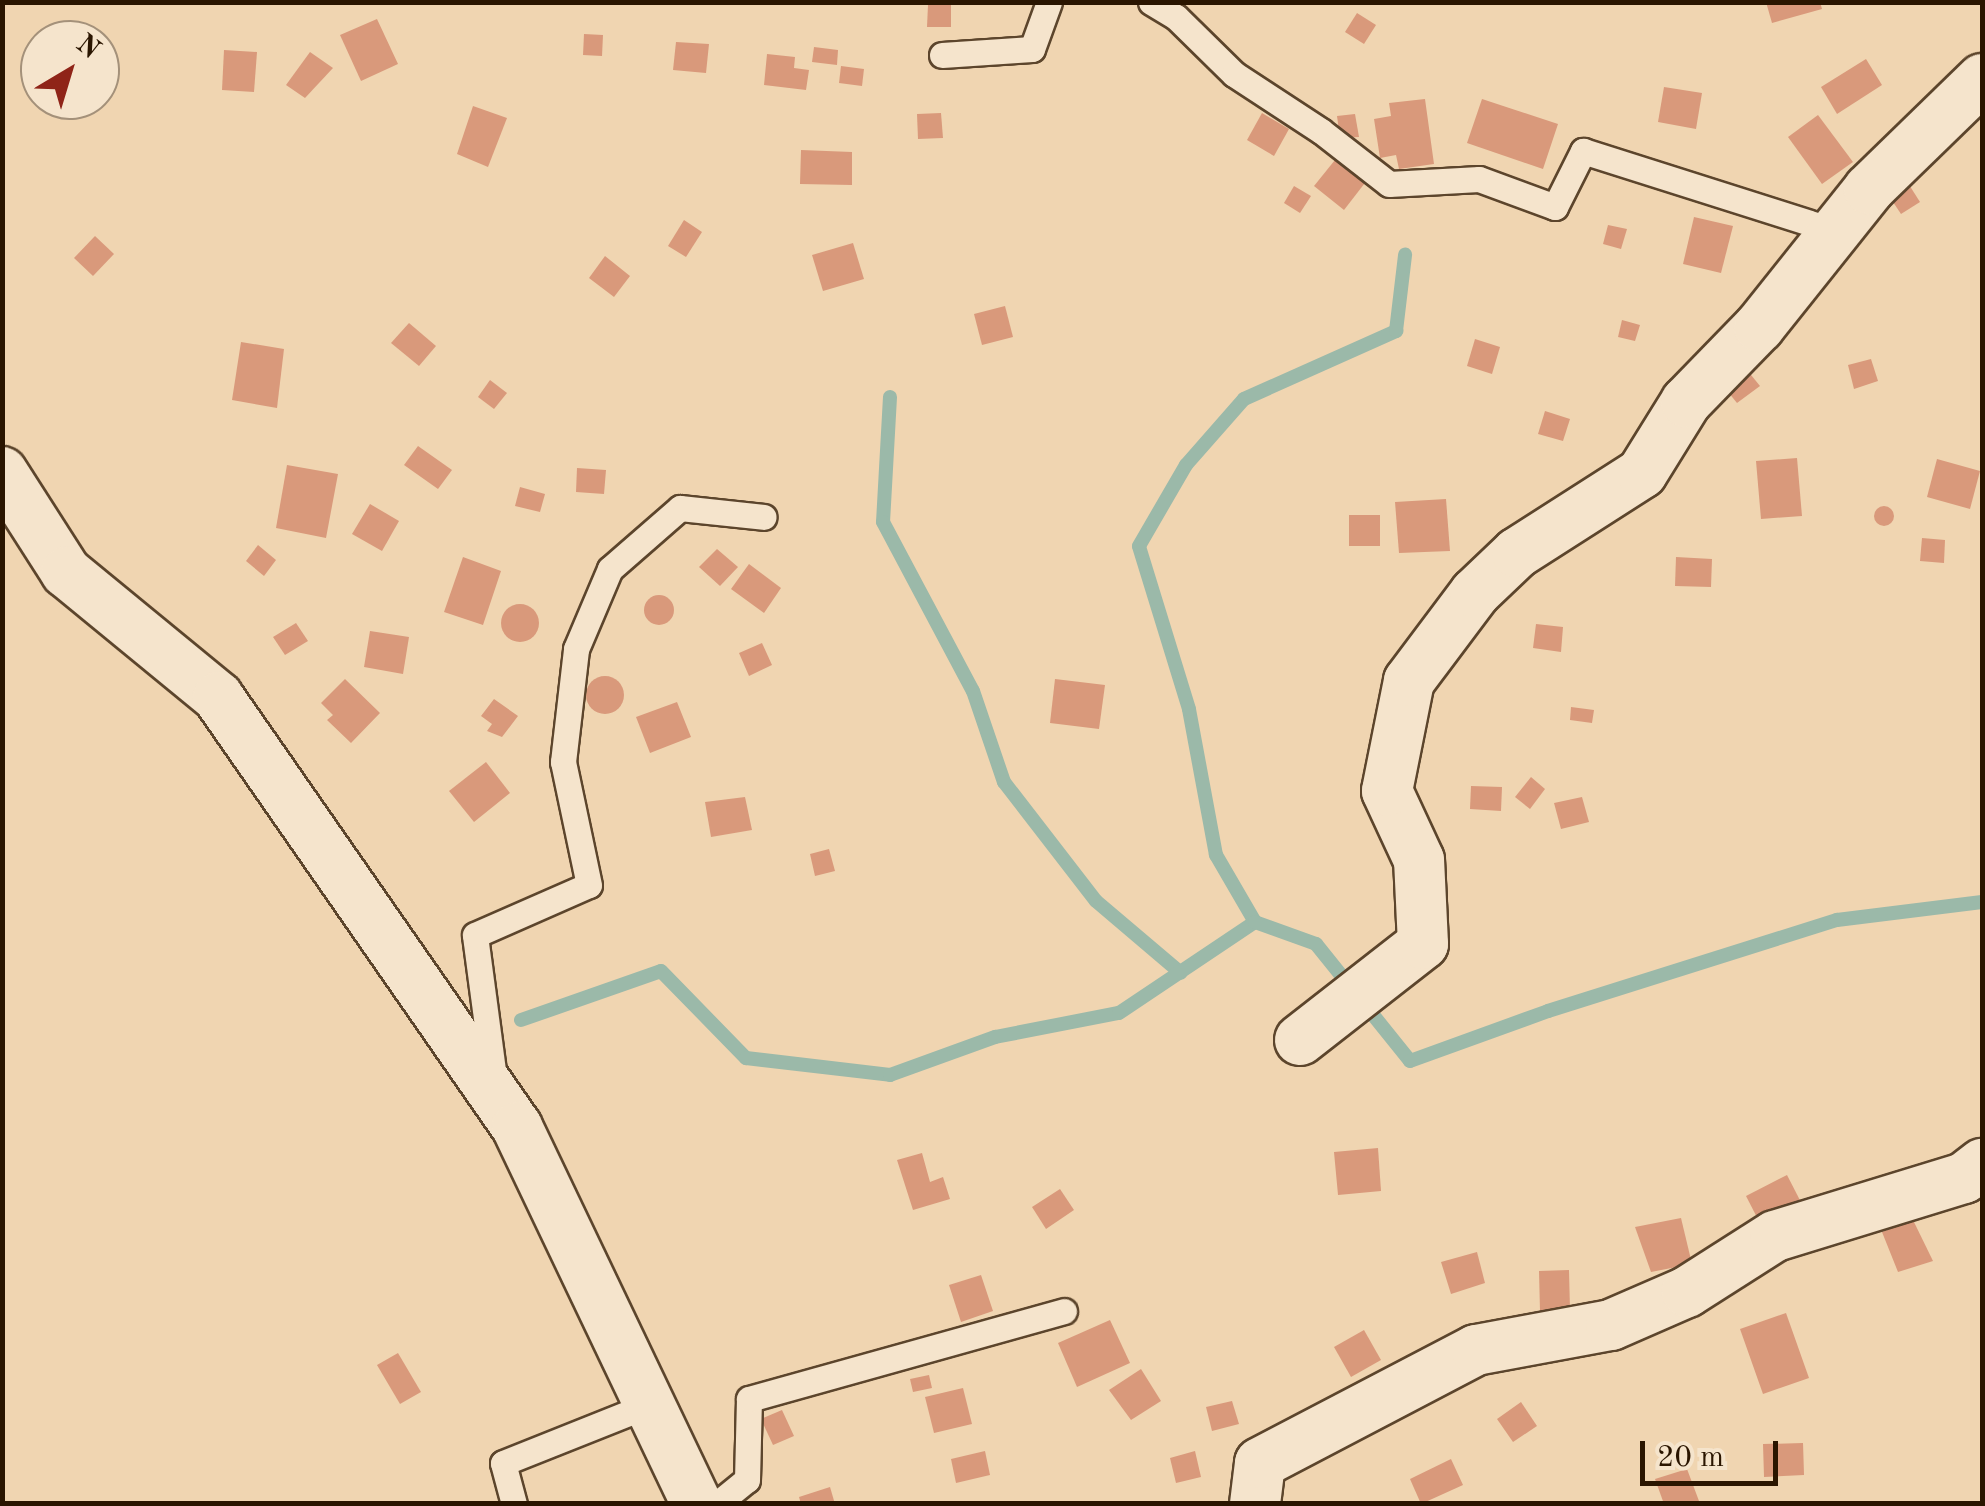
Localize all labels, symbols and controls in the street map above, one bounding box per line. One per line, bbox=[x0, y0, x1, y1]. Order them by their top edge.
north arrow bbox=[20, 20, 120, 120]
text: N bbox=[70, 30, 104, 66]
scale bar bbox=[1645, 1421, 1782, 1483]
text: 20 m bbox=[1657, 1443, 1724, 1473]

